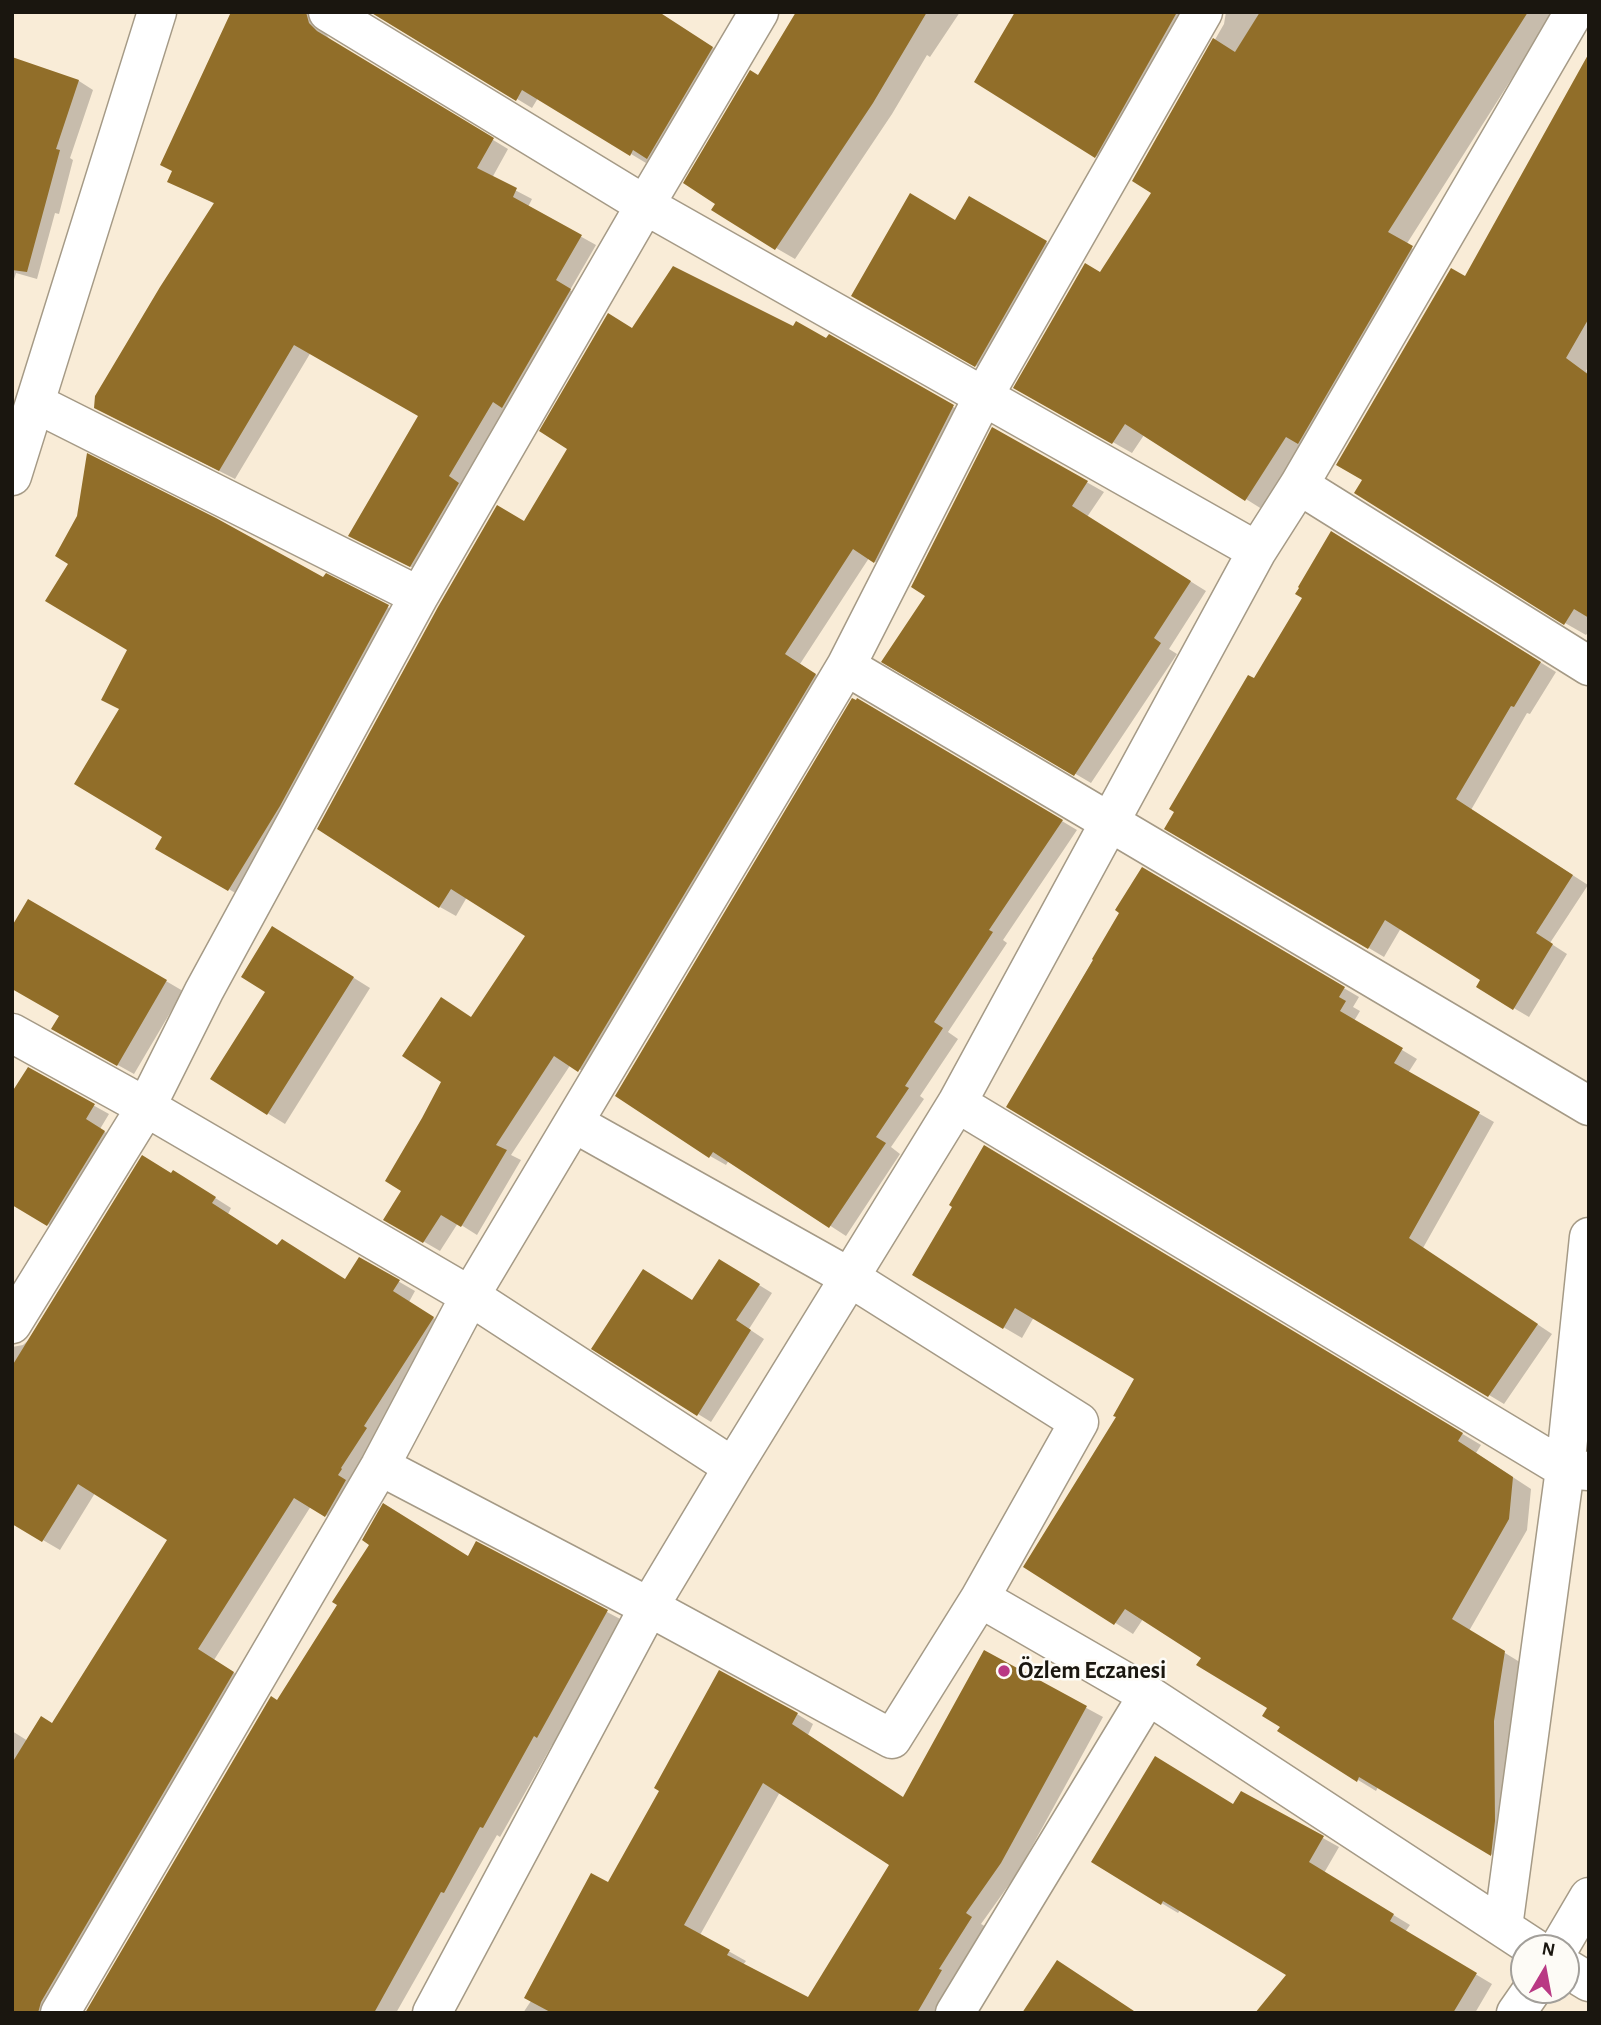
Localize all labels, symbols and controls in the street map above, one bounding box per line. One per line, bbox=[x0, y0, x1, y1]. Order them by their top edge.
place label: Özlem Eczanesi bbox=[1018, 1657, 1166, 1685]
marker: Özlem Eczanesi bbox=[996, 1663, 1012, 1679]
north arrow bbox=[1510, 1934, 1580, 2004]
text: N bbox=[1540, 1939, 1557, 1960]

